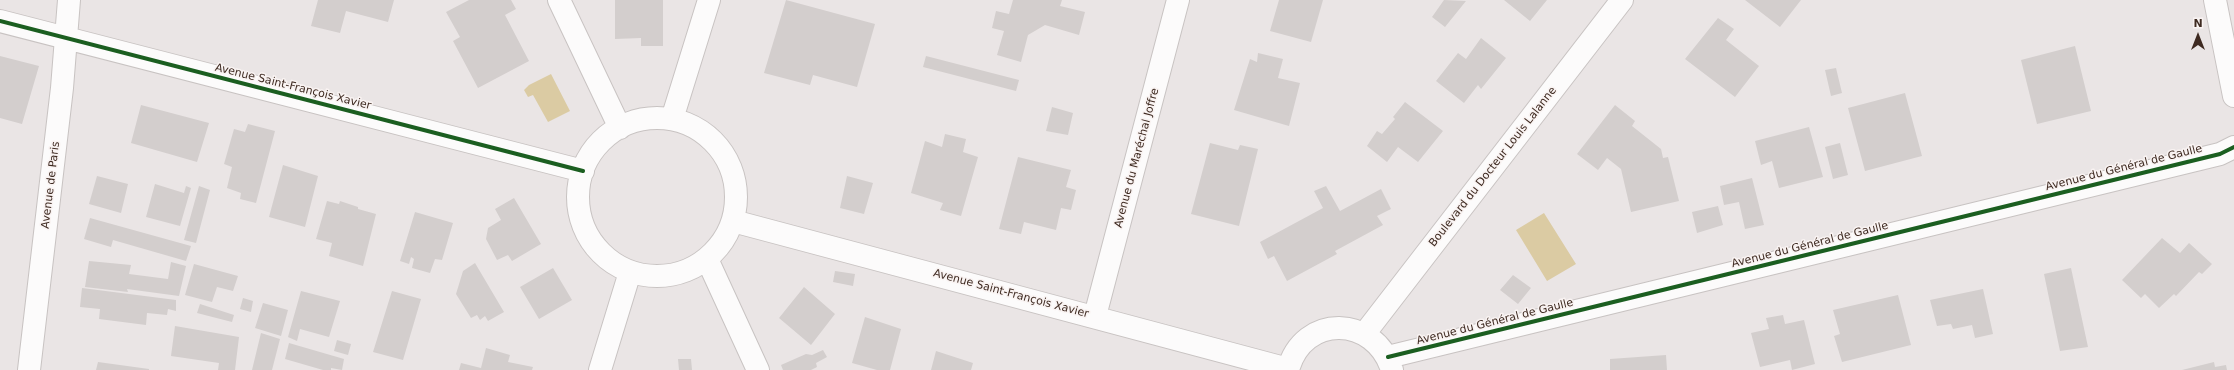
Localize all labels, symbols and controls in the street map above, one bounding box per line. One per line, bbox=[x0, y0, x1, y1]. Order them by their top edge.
north arrow bbox=[2178, 16, 2218, 56]
text: N bbox=[2193, 17, 2203, 30]
street label: Avenue Saint-François Xavier bbox=[214, 61, 372, 113]
street label: Boulevard du Docteur Louis Lalanne bbox=[1426, 84, 1560, 250]
street label: Avenue du Maréchal Joffre bbox=[1112, 87, 1162, 229]
street label: Avenue de Paris bbox=[39, 141, 63, 229]
street label: Avenue du Général de Gaulle bbox=[2044, 142, 2204, 194]
street label: Avenue du Général de Gaulle bbox=[1730, 219, 1890, 271]
street label: Avenue Saint-François Xavier bbox=[932, 267, 1090, 321]
street label: Avenue du Général de Gaulle bbox=[1415, 296, 1575, 348]

